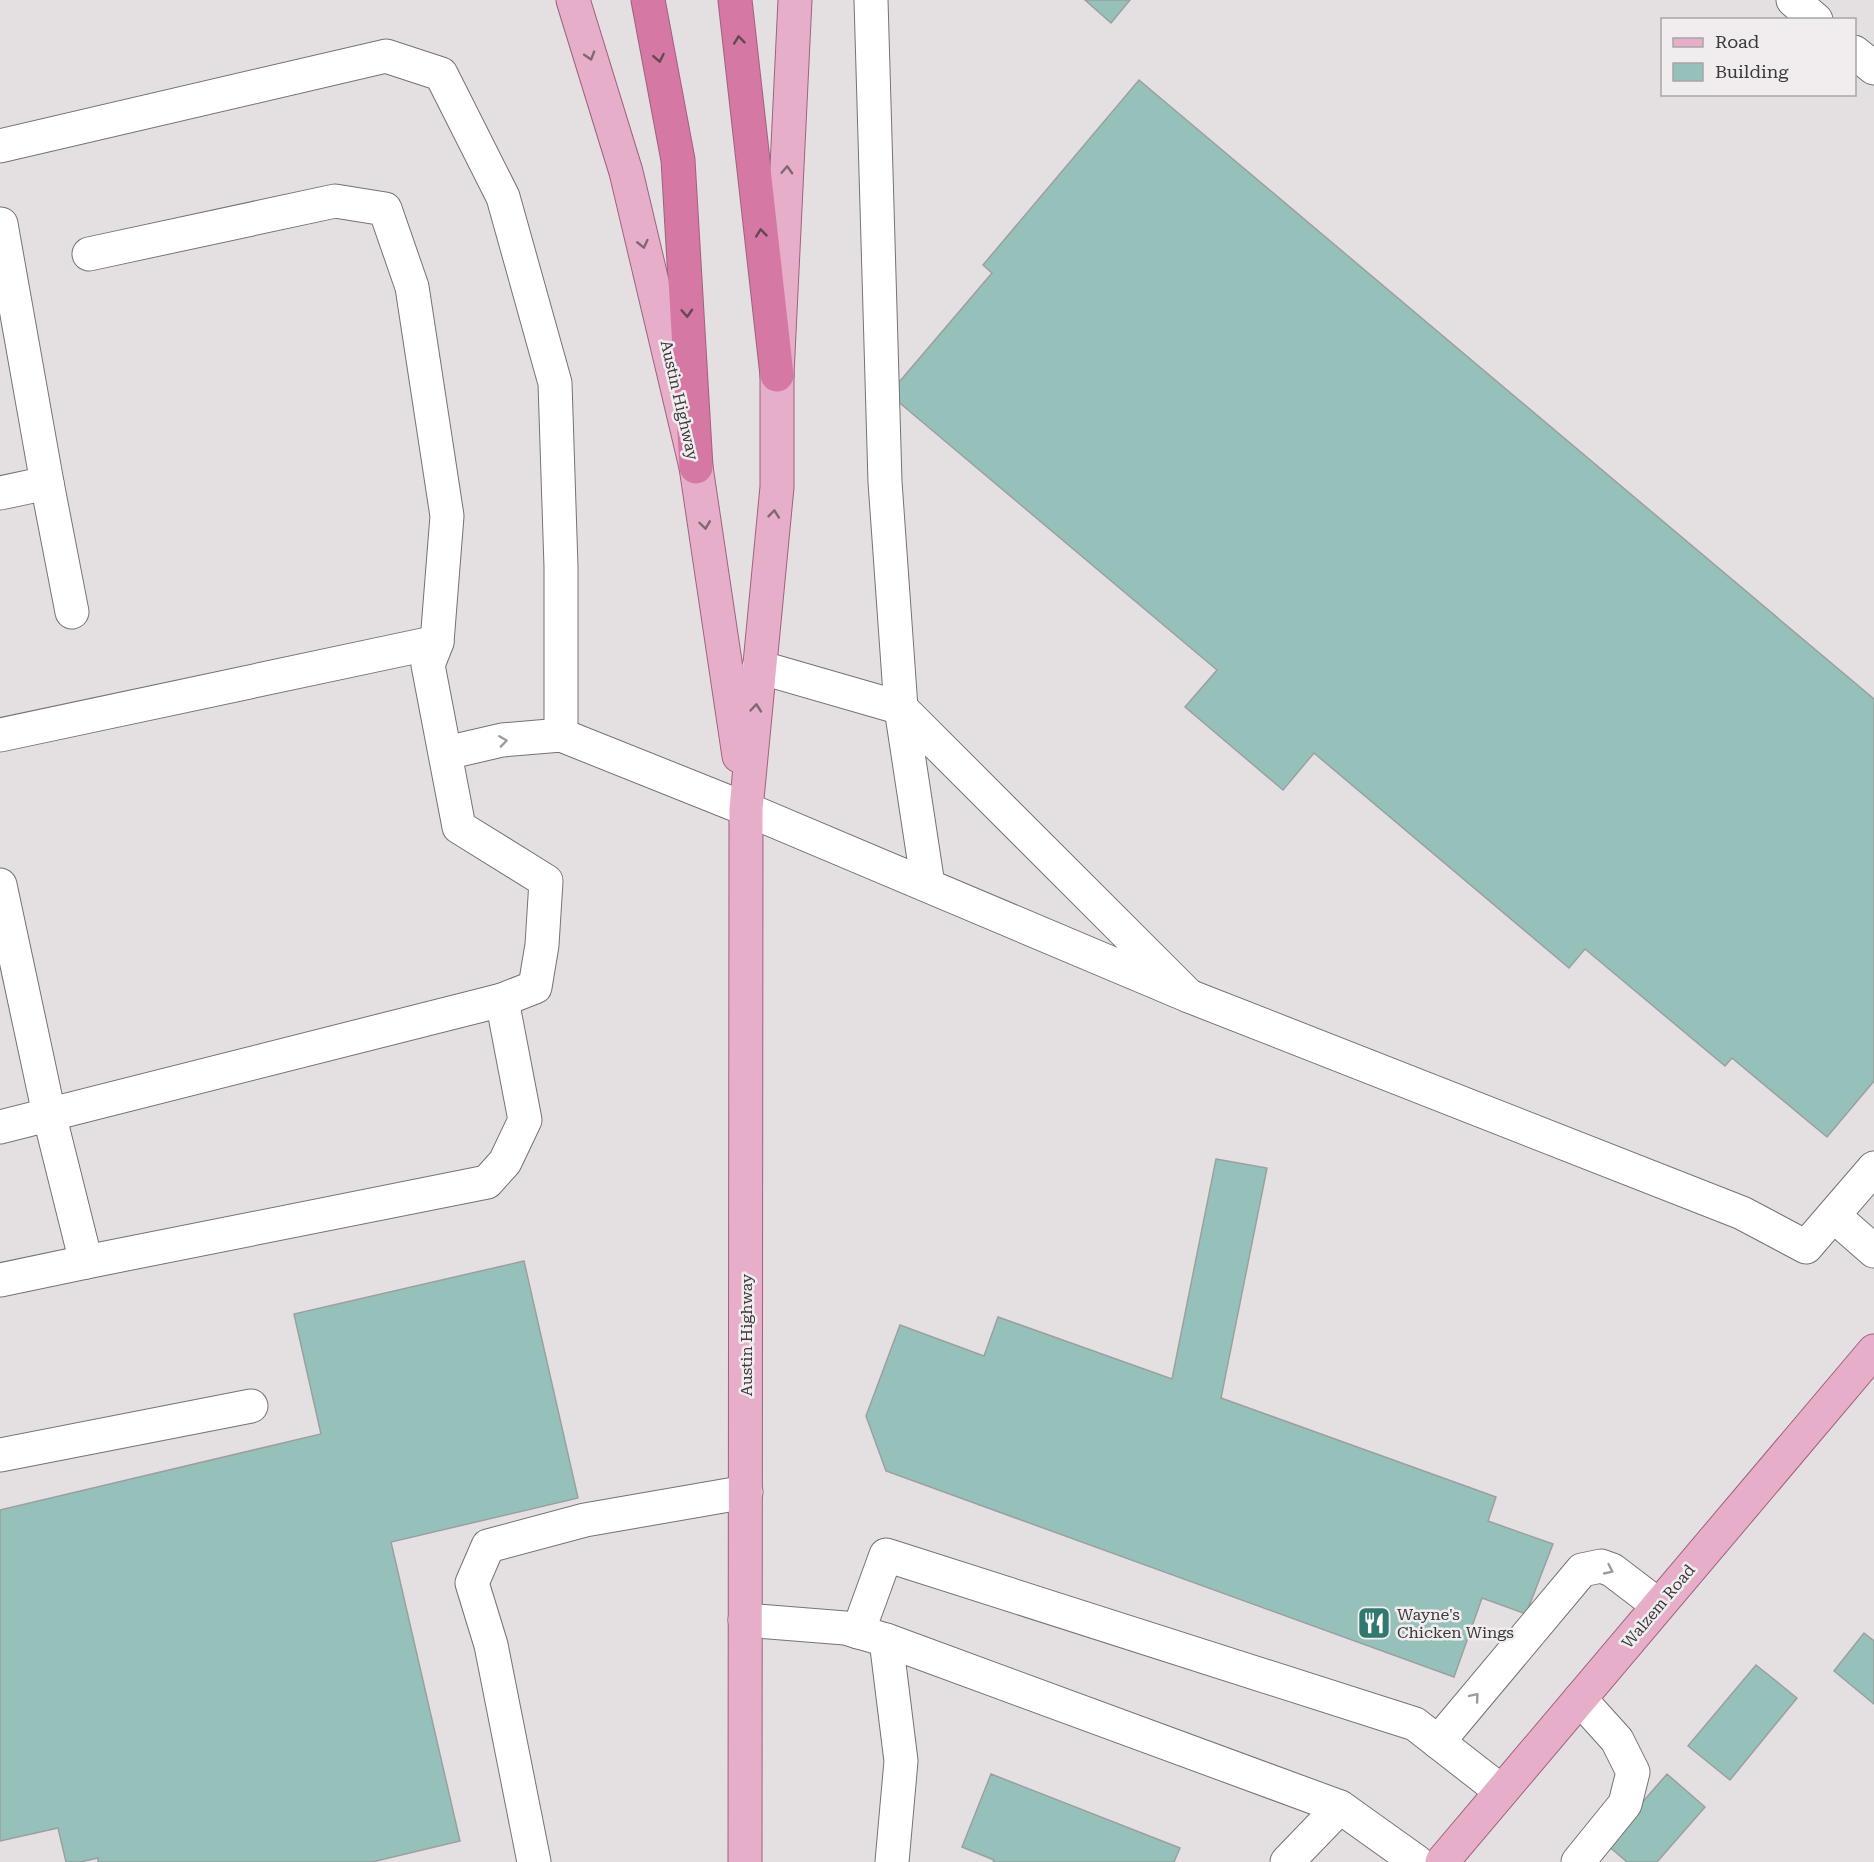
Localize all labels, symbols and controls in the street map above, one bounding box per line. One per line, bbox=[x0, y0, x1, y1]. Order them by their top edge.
legend bbox=[1661, 18, 1856, 96]
text: Road bbox=[1715, 31, 1760, 52]
one-way arrow bbox=[733, 35, 746, 44]
one-way arrow bbox=[583, 50, 595, 61]
one-way arrow bbox=[652, 52, 665, 62]
text: Building bbox=[1715, 61, 1789, 82]
one-way arrow bbox=[781, 165, 794, 174]
one-way arrow bbox=[755, 229, 768, 238]
one-way arrow bbox=[635, 238, 648, 248]
one-way arrow bbox=[681, 309, 694, 318]
street label: Austin Highway bbox=[656, 338, 703, 462]
one-way arrow bbox=[767, 510, 780, 519]
one-way arrow bbox=[698, 520, 710, 529]
one-way arrow bbox=[749, 704, 762, 713]
one-way arrow bbox=[499, 735, 508, 747]
street label: Austin Highway bbox=[737, 1273, 756, 1396]
street label: Walzem Road bbox=[1618, 1561, 1699, 1652]
one-way arrow bbox=[1603, 1563, 1614, 1575]
restaurant icon: Wayne's Chicken Wings bbox=[1356, 1605, 1392, 1641]
place label: Wayne's Chicken Wings bbox=[1397, 1605, 1514, 1642]
one-way arrow bbox=[1468, 1693, 1479, 1704]

